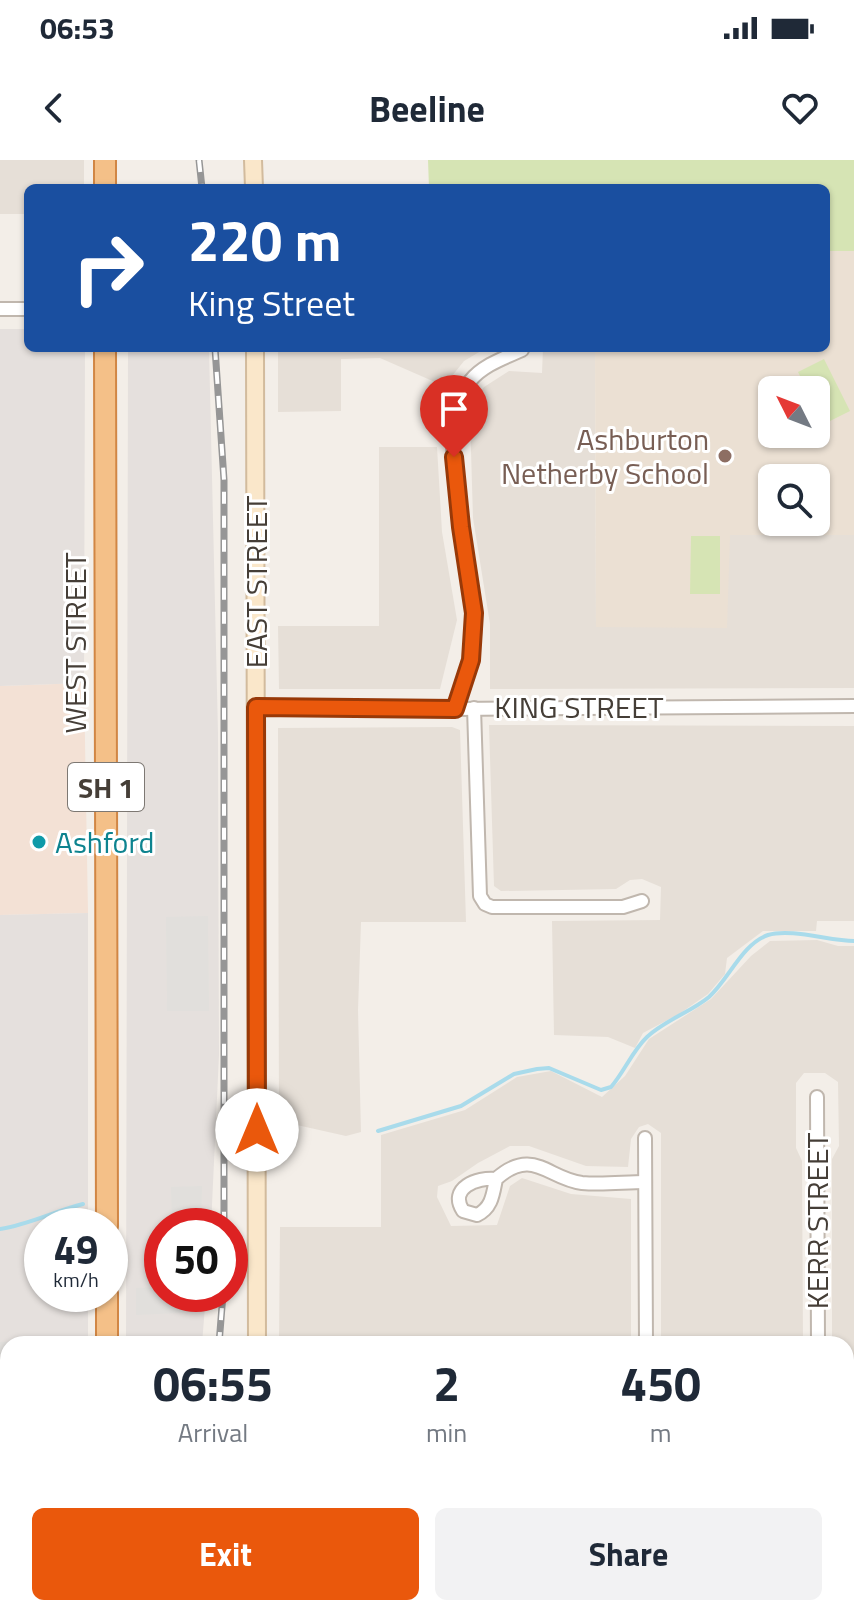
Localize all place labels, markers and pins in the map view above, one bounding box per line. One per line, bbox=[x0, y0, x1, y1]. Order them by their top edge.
pin bbox=[420, 375, 488, 457]
place label: Ashburton Netherby School bbox=[501, 416, 709, 496]
marker: Ashburton Netherby School bbox=[716, 447, 734, 465]
place label: Ashford bbox=[55, 819, 154, 865]
marker: Ashford bbox=[30, 833, 48, 851]

